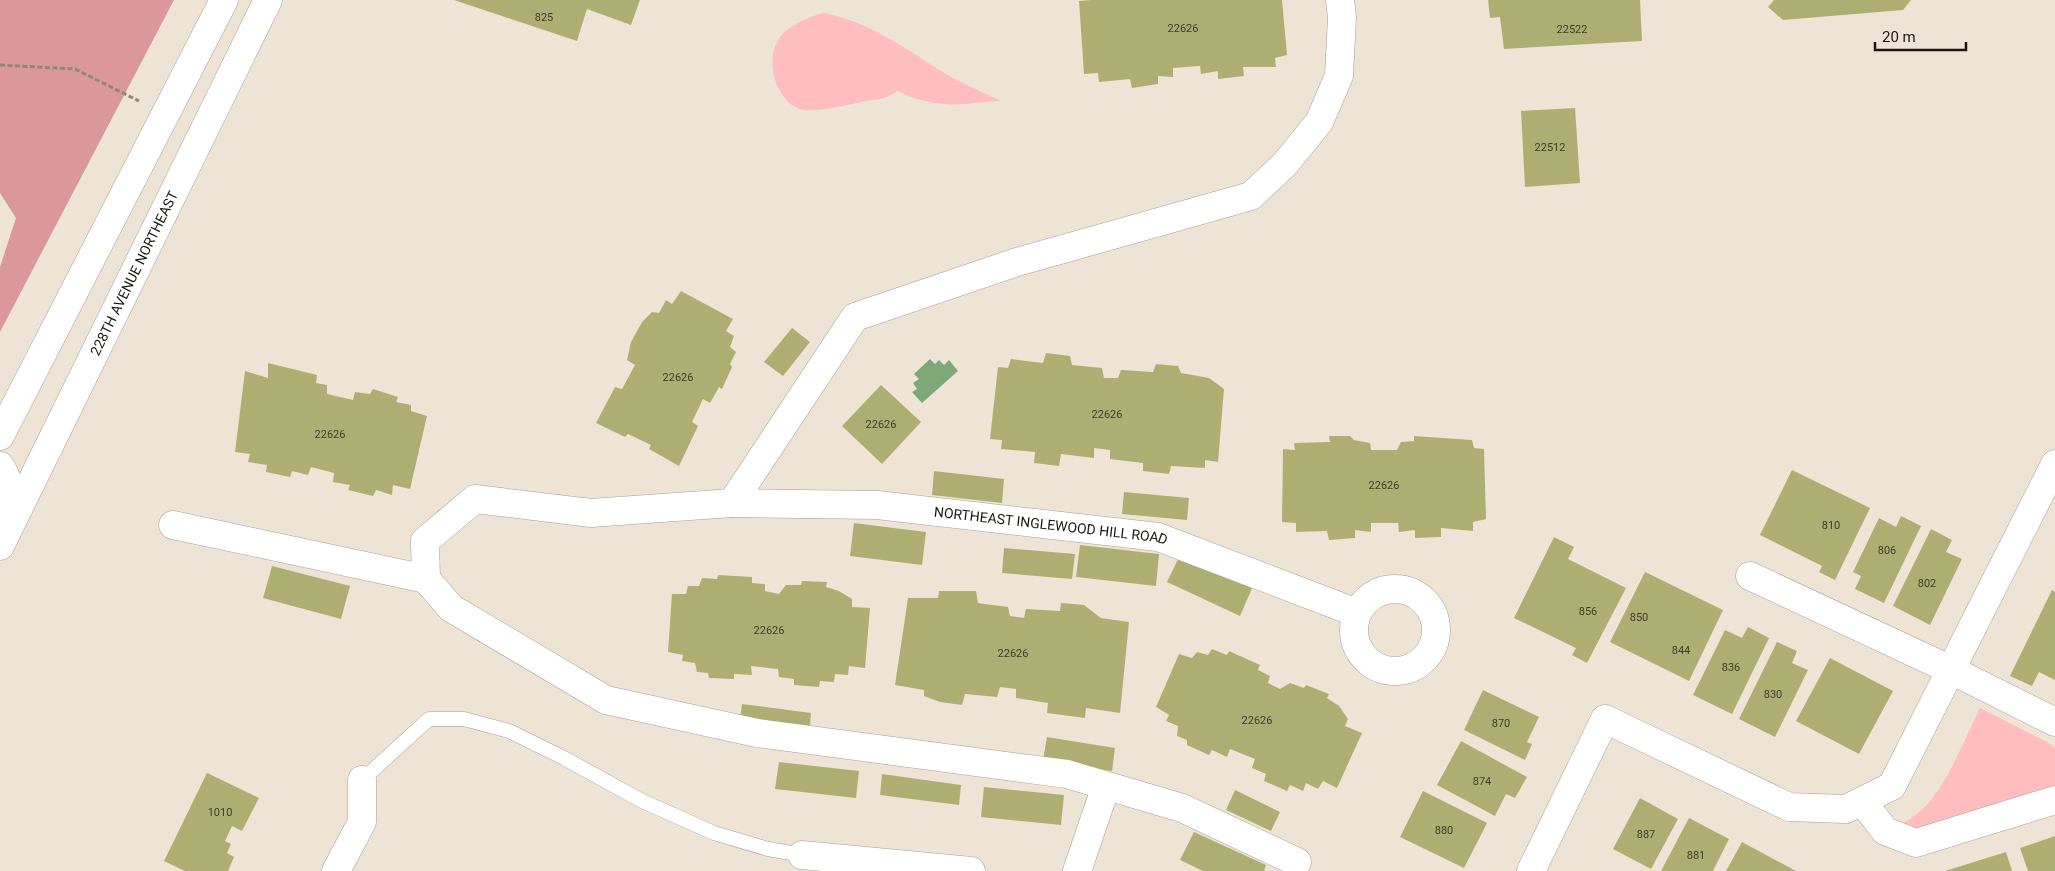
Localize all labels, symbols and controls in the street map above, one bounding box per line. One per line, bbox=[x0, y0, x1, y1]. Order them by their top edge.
house number: 825 bbox=[535, 11, 553, 24]
scale bar bbox=[1875, 20, 1966, 52]
house number: 22626 bbox=[1168, 22, 1198, 35]
house number: 22522 bbox=[1557, 23, 1587, 36]
text: 20 m bbox=[1882, 28, 1916, 46]
house number: 22512 bbox=[1535, 141, 1565, 154]
street label: 228TH AVENUE NORTHEAST bbox=[87, 188, 181, 358]
house number: 22626 bbox=[663, 371, 693, 384]
house number: 22626 bbox=[1092, 408, 1122, 421]
house number: 22626 bbox=[866, 418, 896, 431]
house number: 22626 bbox=[315, 428, 345, 441]
house number: 22626 bbox=[1369, 479, 1399, 492]
street label: NORTHEAST INGLEWOOD HILL ROAD bbox=[933, 504, 1170, 548]
house number: 810 bbox=[1822, 519, 1840, 532]
house number: 806 bbox=[1878, 544, 1896, 557]
house number: 802 bbox=[1918, 577, 1936, 590]
house number: 856 bbox=[1579, 605, 1597, 618]
house number: 850 bbox=[1630, 611, 1648, 624]
house number: 22626 bbox=[754, 624, 784, 637]
house number: 844 bbox=[1672, 644, 1690, 657]
house number: 22626 bbox=[998, 647, 1028, 660]
house number: 836 bbox=[1722, 661, 1740, 674]
house number: 830 bbox=[1764, 688, 1782, 701]
house number: 22626 bbox=[1242, 714, 1272, 727]
house number: 870 bbox=[1492, 717, 1510, 730]
house number: 874 bbox=[1473, 775, 1491, 788]
house number: 1010 bbox=[208, 806, 232, 819]
house number: 880 bbox=[1435, 824, 1453, 837]
house number: 887 bbox=[1637, 828, 1655, 841]
house number: 881 bbox=[1687, 849, 1705, 862]

